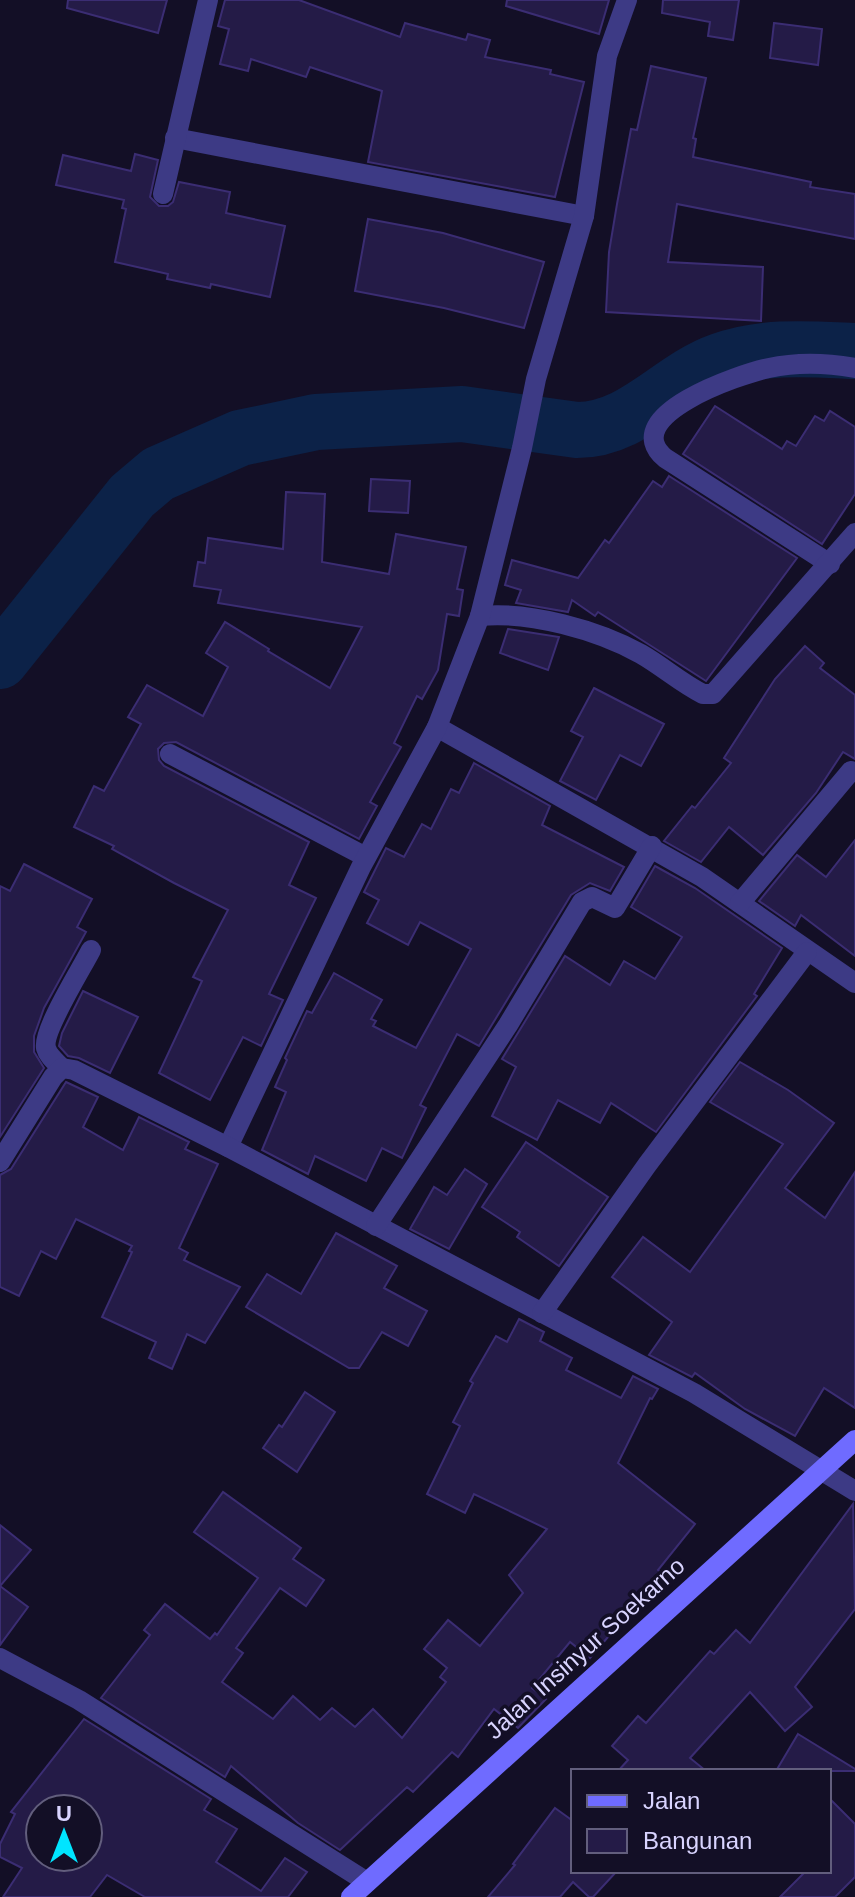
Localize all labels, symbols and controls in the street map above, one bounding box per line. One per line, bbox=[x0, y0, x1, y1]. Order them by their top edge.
street label: Jalan Insinyur Soekarno bbox=[480, 1552, 690, 1744]
legend bbox=[571, 1769, 831, 1873]
text: Jalan bbox=[643, 1787, 700, 1814]
north arrow bbox=[24, 1793, 104, 1873]
text: U bbox=[56, 1801, 72, 1826]
text: Bangunan bbox=[643, 1827, 752, 1854]

